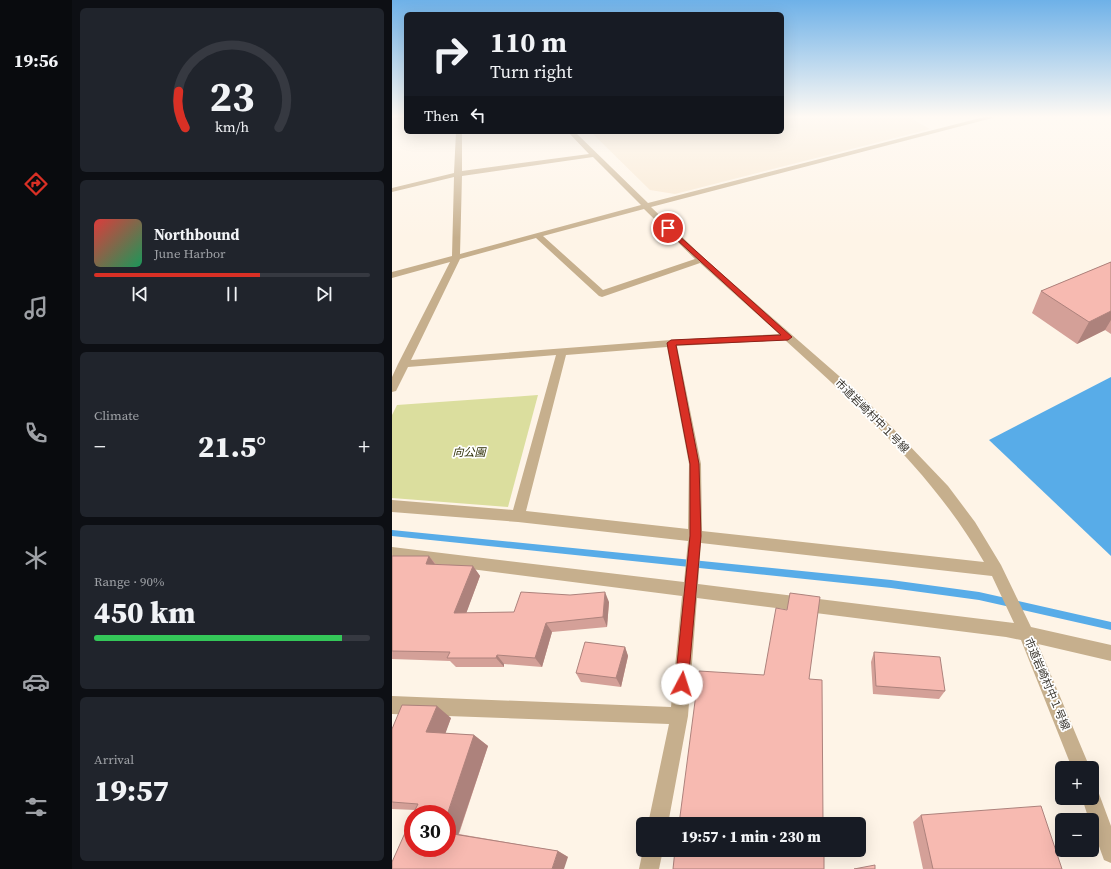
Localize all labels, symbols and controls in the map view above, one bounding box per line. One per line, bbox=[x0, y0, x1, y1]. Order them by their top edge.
text: 110 m bbox=[490, 23, 567, 61]
icon: right bbox=[424, 28, 476, 80]
text: 19:56 bbox=[14, 48, 58, 73]
text: Turn right bbox=[490, 59, 572, 84]
text: 23 bbox=[209, 68, 255, 125]
icon: left bbox=[467, 104, 489, 126]
text: Then bbox=[424, 105, 459, 126]
text: km/h bbox=[215, 117, 249, 137]
icon: directions bbox=[22, 170, 50, 198]
pin bbox=[651, 211, 685, 245]
icon: arrive bbox=[657, 217, 679, 239]
text: Northbound bbox=[154, 224, 239, 245]
text: June Harbor bbox=[154, 245, 226, 262]
icon: previous bbox=[129, 283, 151, 305]
icon: pause bbox=[221, 283, 243, 305]
icon: next bbox=[313, 283, 335, 305]
icon: music bbox=[22, 294, 50, 322]
street label: 市道岩崎村中１号線 bbox=[832, 376, 912, 456]
text: Climate bbox=[94, 407, 139, 424]
icon: phone bbox=[22, 419, 50, 447]
text: 21.5° bbox=[198, 426, 266, 467]
text: − bbox=[94, 431, 106, 461]
text: + bbox=[358, 431, 370, 461]
park label: 向公園 bbox=[453, 445, 487, 460]
icon: climate bbox=[22, 544, 50, 572]
text: Range · 90% bbox=[94, 573, 165, 590]
text: 450 km bbox=[94, 592, 195, 633]
street label: 市道岩崎村中１号線 bbox=[1021, 636, 1073, 732]
position arrow bbox=[661, 663, 703, 705]
icon: car bbox=[22, 668, 50, 696]
text: Arrival bbox=[94, 751, 134, 768]
map controls bbox=[1055, 761, 1099, 857]
button: + bbox=[1055, 761, 1099, 805]
text: 19:57 bbox=[94, 770, 169, 811]
icon: filters bbox=[22, 793, 50, 821]
speed limit sign: 30 bbox=[404, 805, 456, 857]
button: − bbox=[1055, 813, 1099, 857]
text: 19:57 · 1 min · 230 m bbox=[681, 826, 821, 847]

